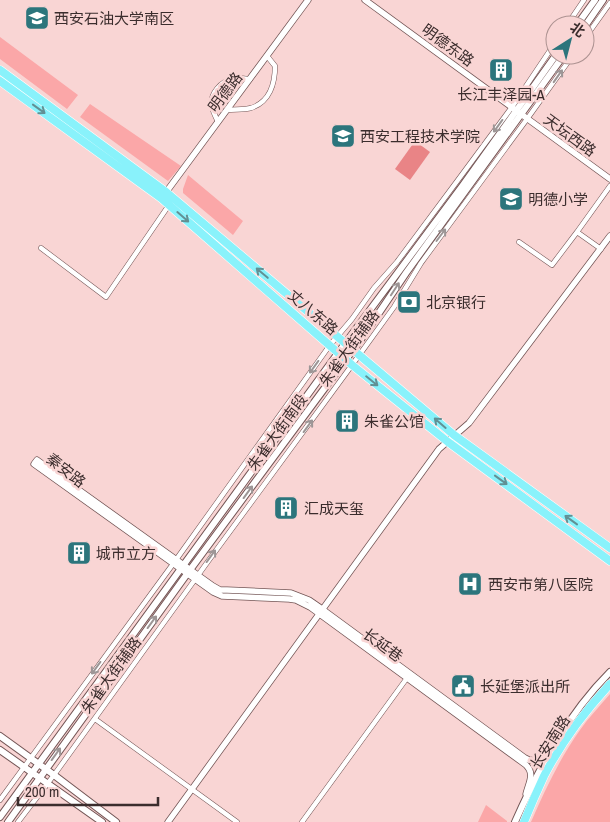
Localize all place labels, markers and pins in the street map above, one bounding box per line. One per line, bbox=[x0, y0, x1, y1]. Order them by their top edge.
school or university icon: 西安石油大学南区 bbox=[24, 5, 50, 31]
place label: 西安石油大学南区 bbox=[54, 8, 174, 29]
building icon: 长江丰泽园-A bbox=[488, 57, 514, 83]
place label: 长江丰泽园-A bbox=[457, 84, 545, 105]
school or university icon: 西安工程技术学院 bbox=[330, 123, 356, 149]
place label: 西安工程技术学院 bbox=[360, 126, 480, 147]
school or university icon: 明德小学 bbox=[498, 186, 524, 212]
place label: 明德小学 bbox=[528, 189, 588, 210]
bank icon: 北京银行 bbox=[396, 289, 422, 315]
place label: 北京银行 bbox=[426, 292, 486, 313]
building icon: 朱雀公馆 bbox=[334, 408, 360, 434]
place label: 朱雀公馆 bbox=[364, 411, 424, 432]
building icon: 汇成天玺 bbox=[273, 495, 299, 521]
place label: 汇成天玺 bbox=[304, 498, 364, 519]
building icon: 城市立方 bbox=[66, 540, 92, 566]
place label: 城市立方 bbox=[96, 543, 156, 564]
hospital icon: 西安市第八医院 bbox=[457, 571, 483, 597]
place label: 西安市第八医院 bbox=[488, 574, 593, 595]
public building icon: 长延堡派出所 bbox=[450, 673, 476, 699]
place label: 长延堡派出所 bbox=[480, 676, 570, 697]

